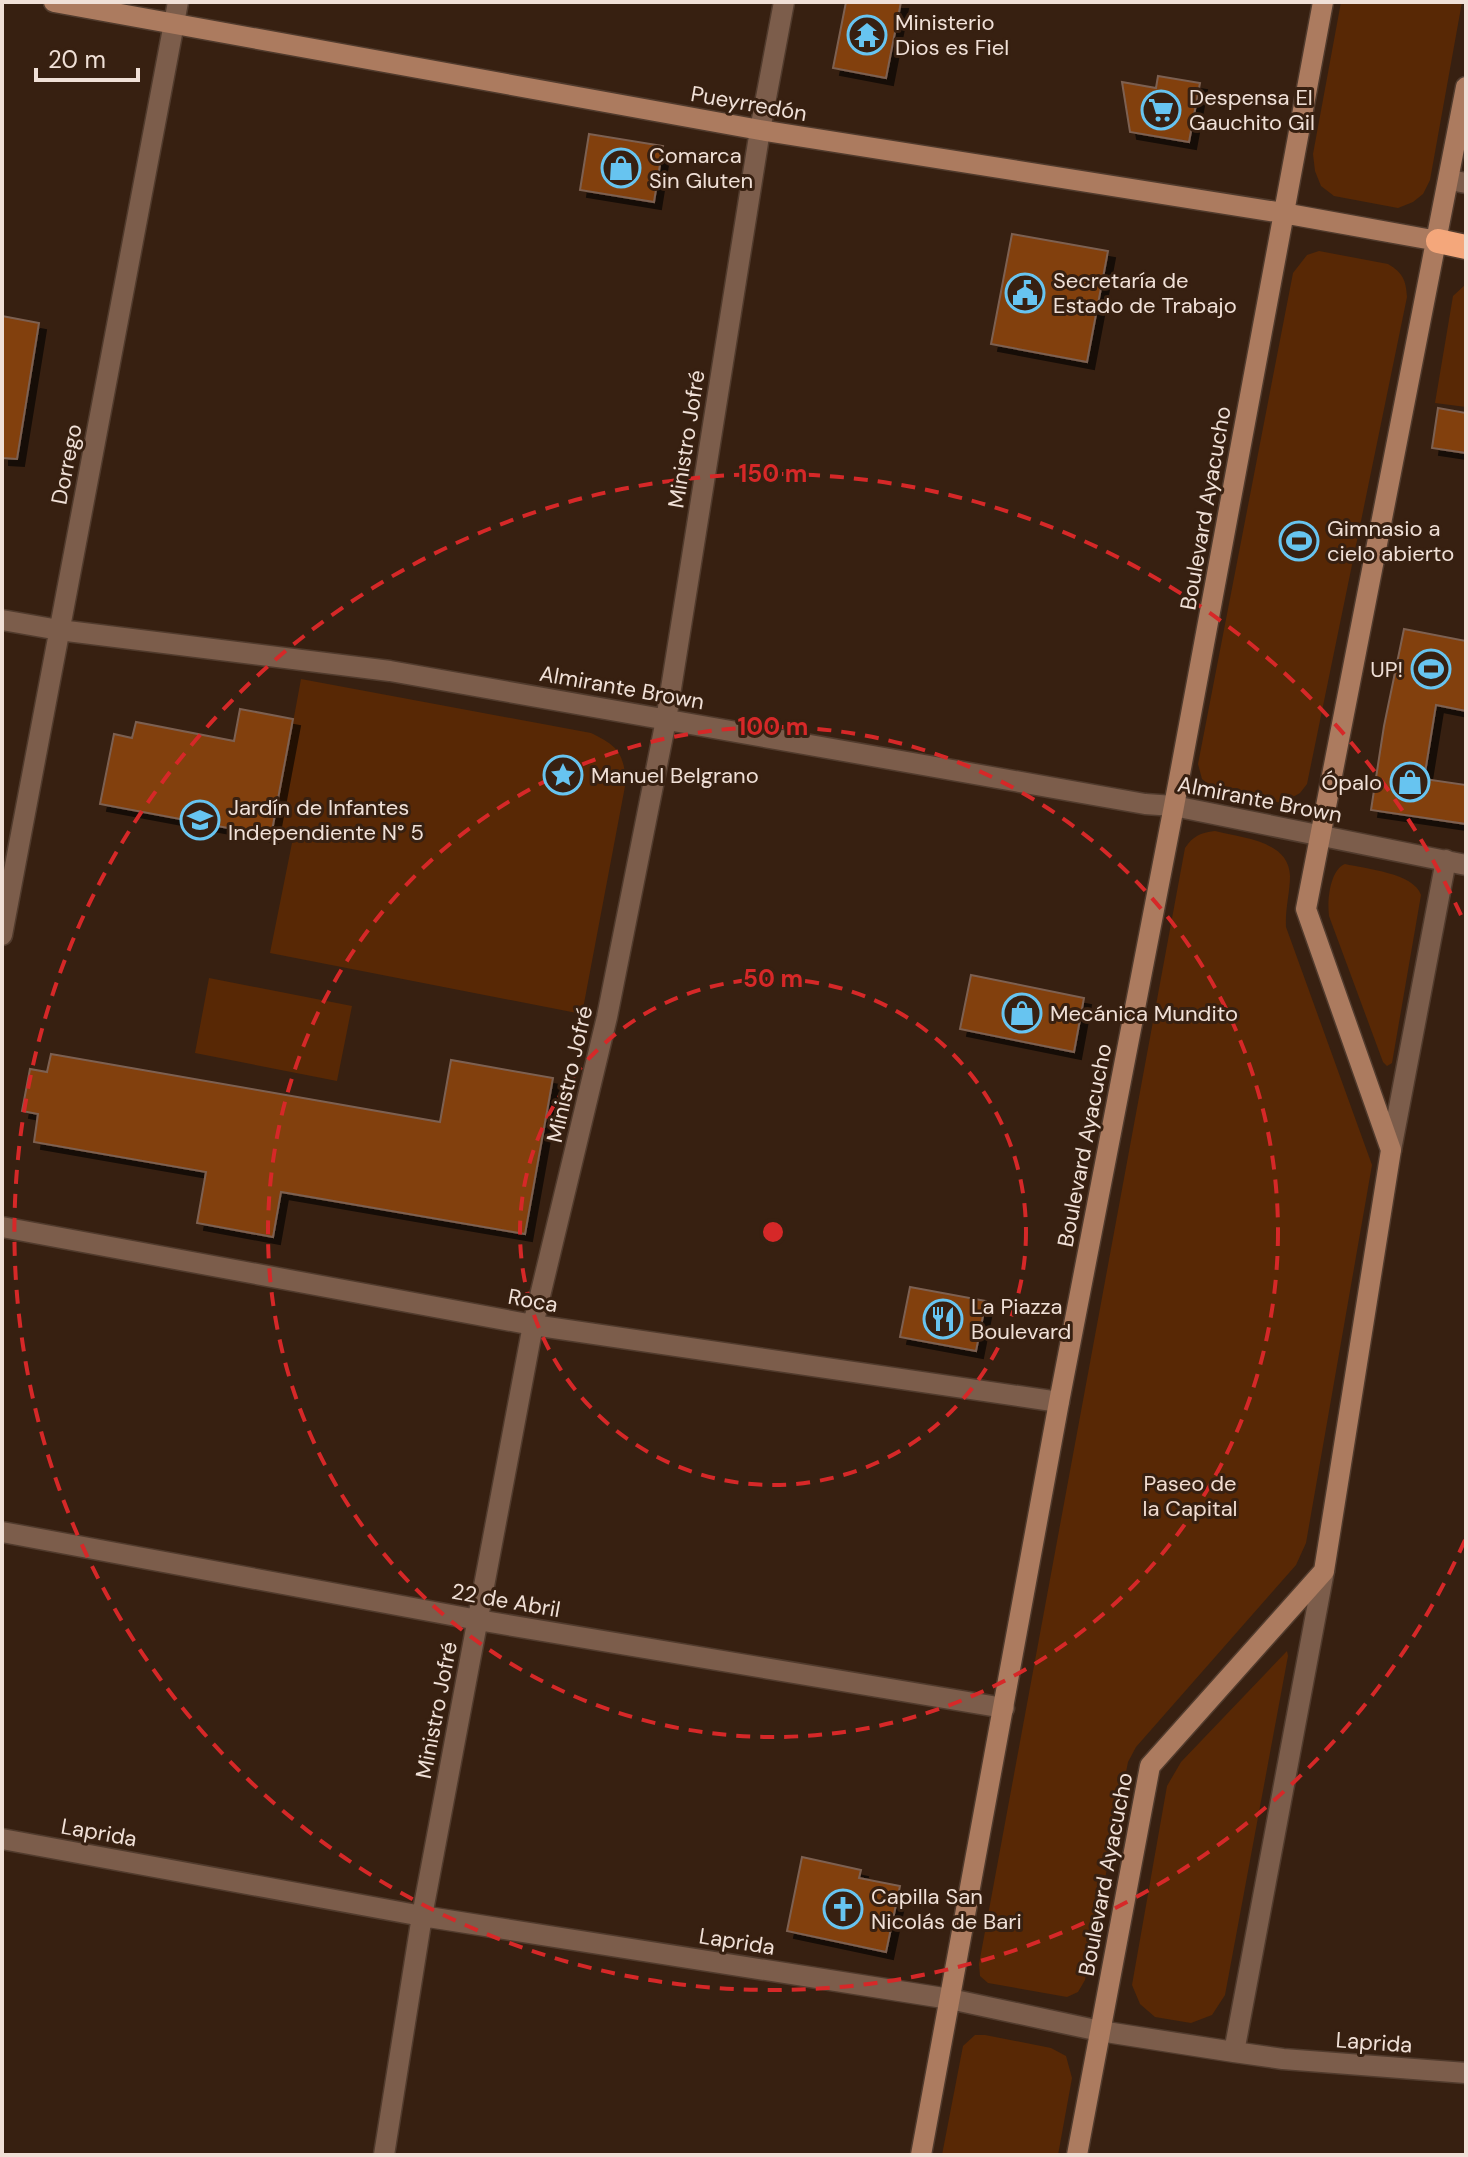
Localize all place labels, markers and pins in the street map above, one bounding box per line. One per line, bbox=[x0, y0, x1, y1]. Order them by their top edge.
place label: Ministerio Dios es Fiel bbox=[895, 8, 1009, 62]
temple icon: Ministerio Dios es Fiel bbox=[846, 14, 888, 56]
place label: Despensa El Gauchito Gil bbox=[1189, 83, 1315, 137]
supermarket icon: Despensa El Gauchito Gil bbox=[1140, 89, 1182, 131]
place label: Comarca Sin Gluten bbox=[649, 141, 753, 195]
shop icon: Comarca Sin Gluten bbox=[600, 147, 642, 189]
place label: Secretaría de Estado de Trabajo bbox=[1053, 266, 1237, 320]
public building icon: Secretaría de Estado de Trabajo bbox=[1004, 272, 1046, 314]
place label: Gimnasio a cielo abierto bbox=[1327, 514, 1454, 568]
sports icon: Gimnasio a cielo abierto bbox=[1278, 520, 1320, 562]
sports icon: UP! bbox=[1410, 648, 1452, 690]
place label: UP! bbox=[1370, 655, 1403, 684]
place icon: Manuel Belgrano bbox=[542, 754, 584, 796]
place label: Manuel Belgrano bbox=[591, 761, 759, 790]
shop icon: Ópalo bbox=[1389, 761, 1431, 803]
place label: Ópalo bbox=[1321, 768, 1382, 797]
place label: Jardín de Infantes Independiente N° 5 bbox=[228, 793, 424, 847]
school or university icon: Jardín de Infantes Independiente N° 5 bbox=[179, 799, 221, 841]
shop icon: Mecánica Mundito bbox=[1001, 992, 1043, 1034]
place label: Mecánica Mundito bbox=[1050, 999, 1238, 1028]
centre of rings bbox=[759, 1218, 787, 1246]
place label: La Piazza Boulevard bbox=[971, 1292, 1071, 1346]
restaurant icon: La Piazza Boulevard bbox=[922, 1298, 964, 1340]
place label: Capilla San Nicolás de Bari bbox=[871, 1882, 1022, 1936]
church icon: Capilla San Nicolás de Bari bbox=[822, 1888, 864, 1930]

